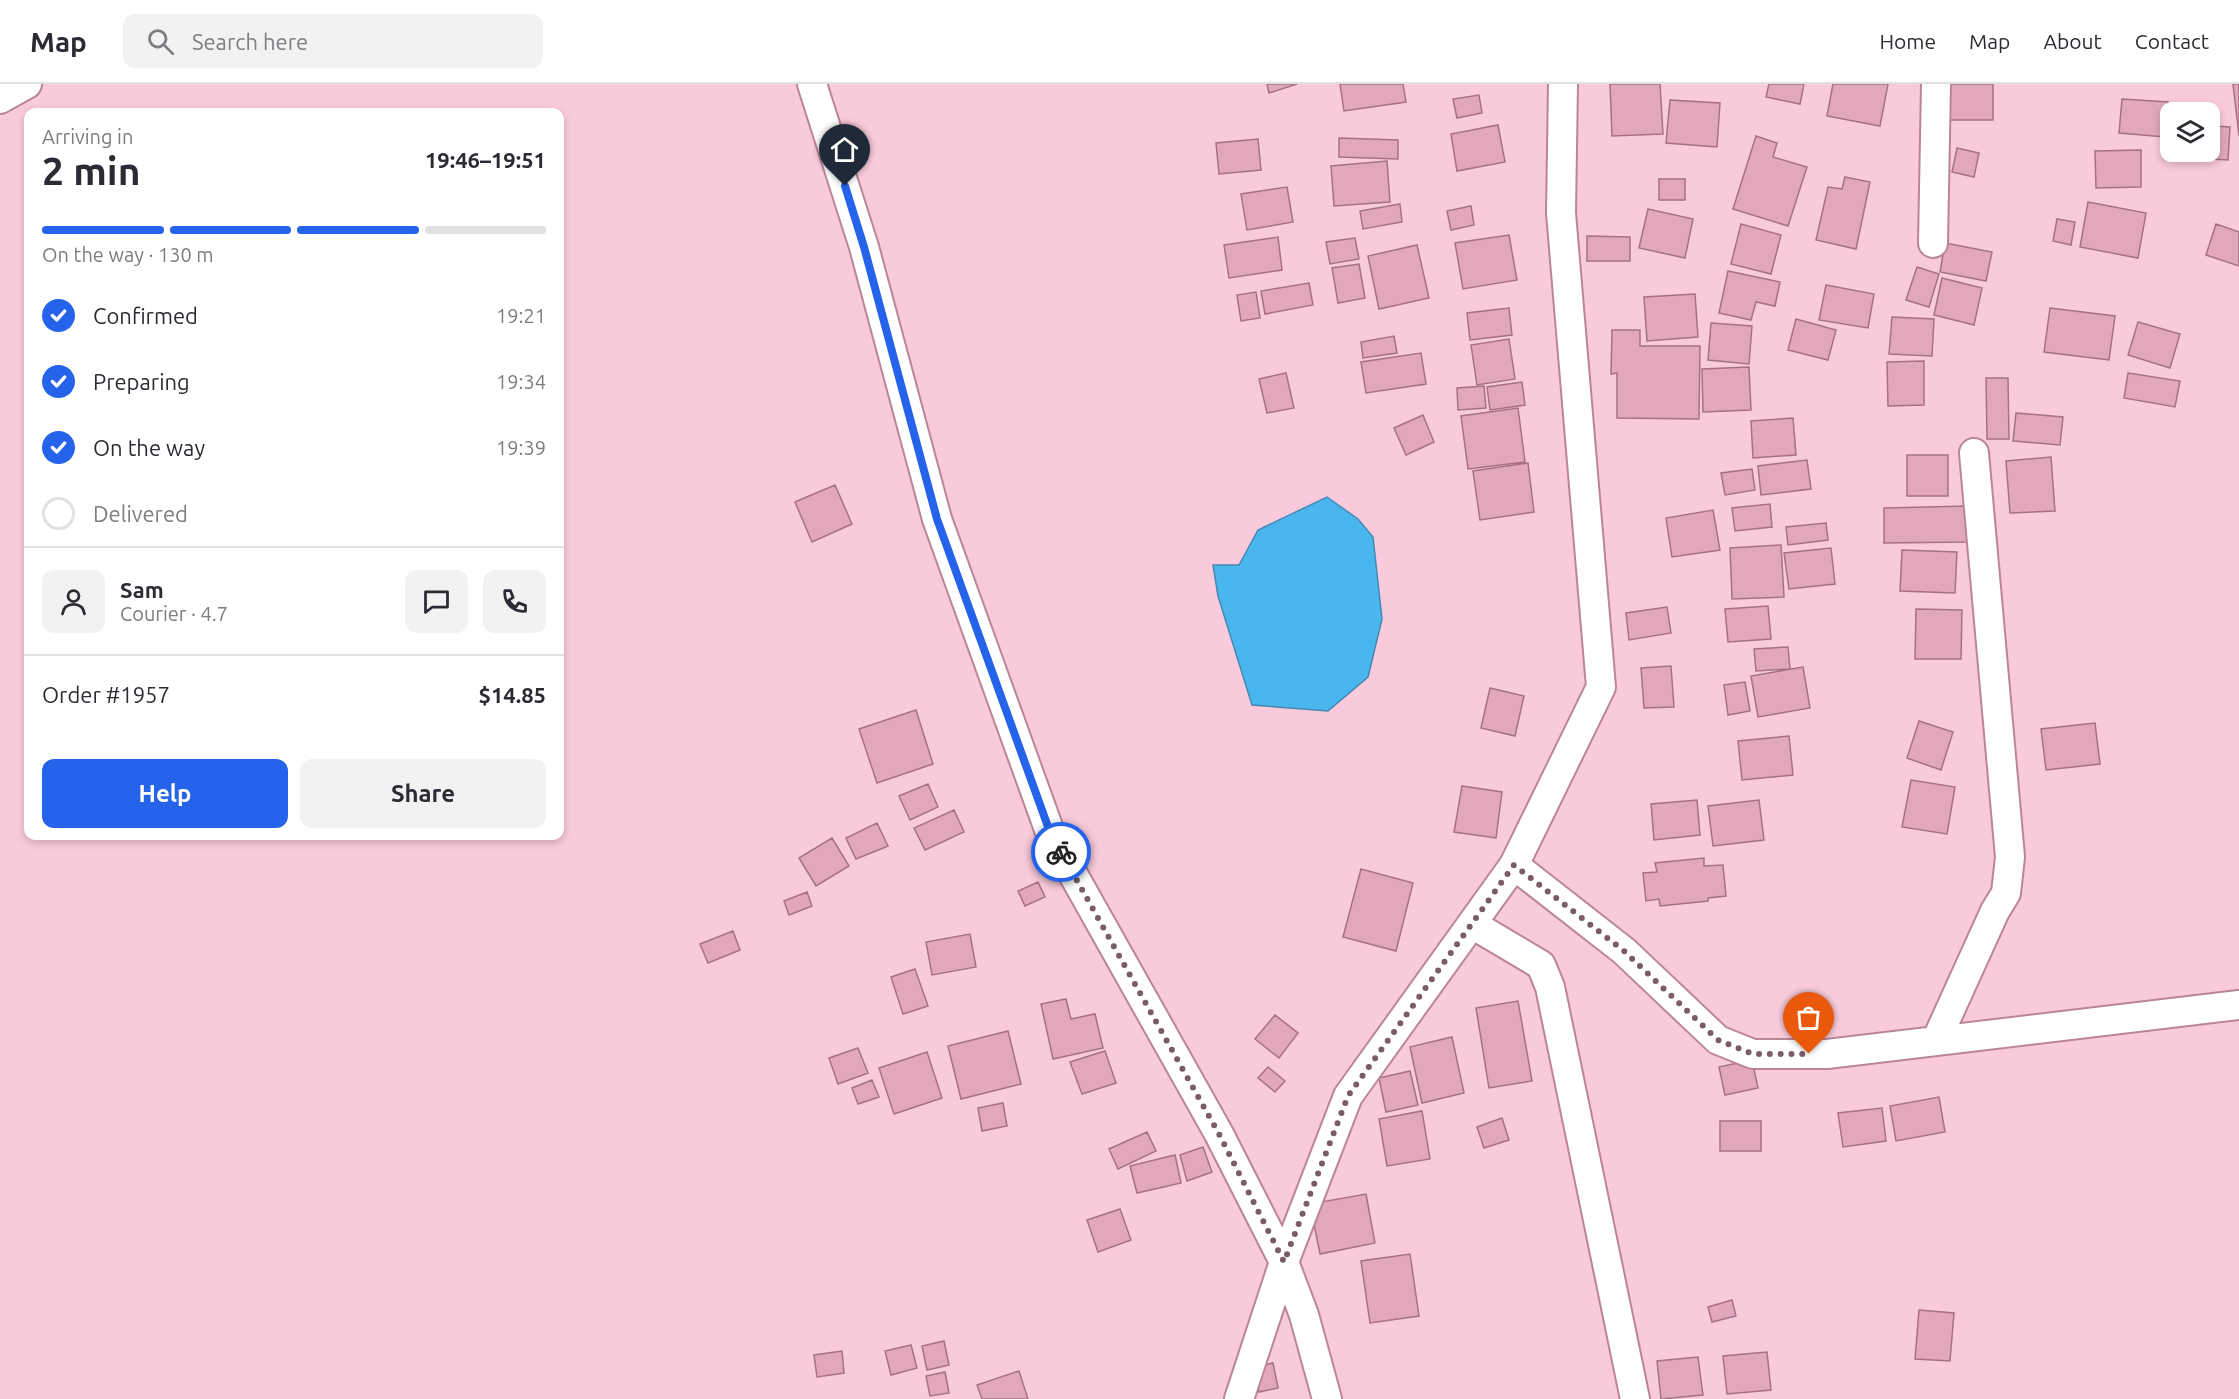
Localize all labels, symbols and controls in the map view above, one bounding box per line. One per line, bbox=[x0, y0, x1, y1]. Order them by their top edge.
search box bbox=[123, 14, 543, 68]
icon: search bbox=[144, 25, 177, 58]
text: Map bbox=[30, 26, 87, 57]
text: Search here bbox=[192, 29, 308, 54]
text: Home bbox=[1879, 29, 1936, 53]
text: Map bbox=[1969, 29, 2010, 53]
text: About bbox=[2043, 29, 2102, 53]
text: Contact bbox=[2135, 29, 2209, 53]
map controls bbox=[2160, 102, 2220, 162]
button: layers bbox=[2160, 102, 2220, 162]
pin bbox=[819, 124, 870, 186]
text: Arriving in bbox=[42, 125, 133, 148]
icon: home bbox=[828, 133, 861, 166]
text: 19:46–19:51 bbox=[425, 147, 546, 172]
text: 2 min bbox=[42, 149, 141, 192]
text: On the way · 130 m bbox=[42, 243, 214, 266]
icon: check bbox=[42, 299, 75, 332]
text: Confirmed bbox=[93, 303, 198, 328]
text: 19:21 bbox=[496, 304, 546, 327]
icon: check bbox=[42, 365, 75, 398]
text: Preparing bbox=[93, 369, 190, 394]
text: 19:34 bbox=[496, 370, 546, 393]
icon: check bbox=[42, 431, 75, 464]
text: On the way bbox=[93, 435, 205, 460]
text: 19:39 bbox=[496, 436, 546, 459]
text: Delivered bbox=[93, 501, 188, 526]
button: person bbox=[42, 570, 105, 633]
button: chat bbox=[405, 570, 468, 633]
button: phone bbox=[483, 570, 546, 633]
text: Sam bbox=[120, 577, 164, 602]
text: Courier · 4.7 bbox=[120, 602, 228, 625]
text: Order #1957 bbox=[42, 682, 170, 707]
text: $14.85 bbox=[479, 682, 546, 707]
button: Help bbox=[42, 759, 288, 828]
button: Share bbox=[300, 759, 546, 828]
courier bbox=[1031, 822, 1091, 882]
icon: bike bbox=[1045, 836, 1078, 869]
pin bbox=[1783, 992, 1834, 1054]
icon: bag bbox=[1792, 1001, 1825, 1034]

